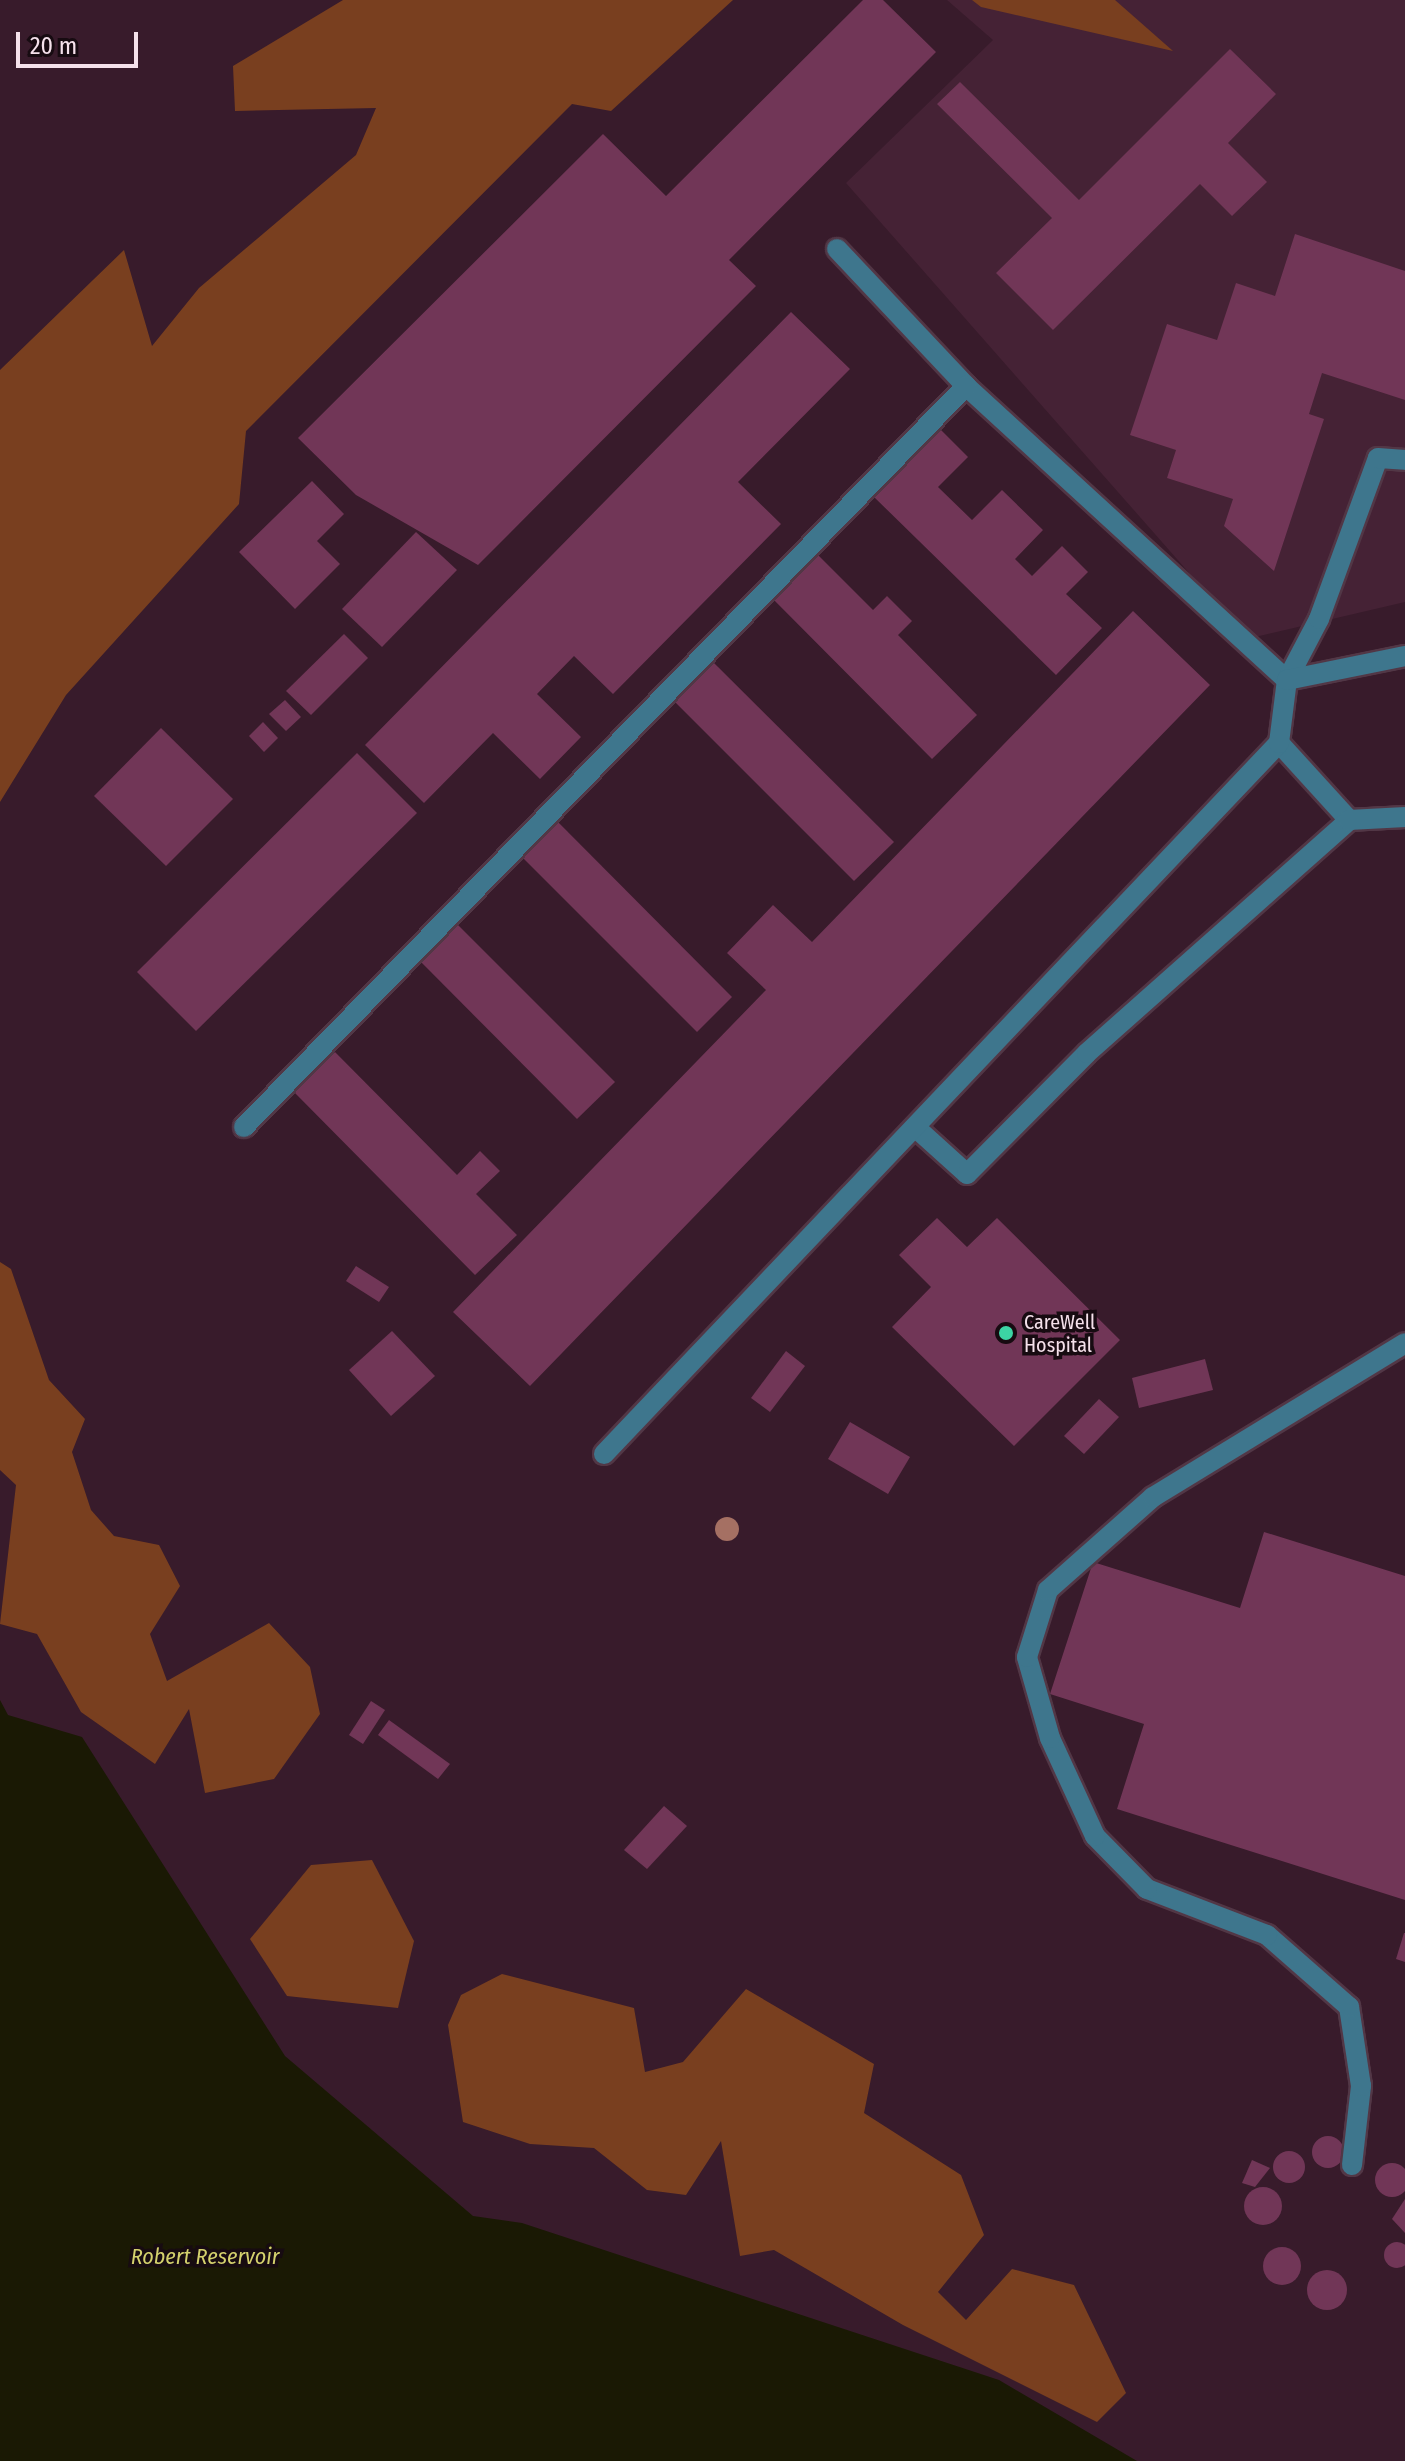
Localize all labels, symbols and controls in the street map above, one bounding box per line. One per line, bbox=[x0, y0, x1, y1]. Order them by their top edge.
scale bar bbox=[20, 16, 142, 66]
text: 20 m bbox=[30, 32, 77, 60]
place label: CareWell Hospital bbox=[1024, 1310, 1095, 1357]
marker: CareWell Hospital bbox=[995, 1322, 1017, 1344]
water label: Robert Reservoir bbox=[131, 2244, 279, 2270]

